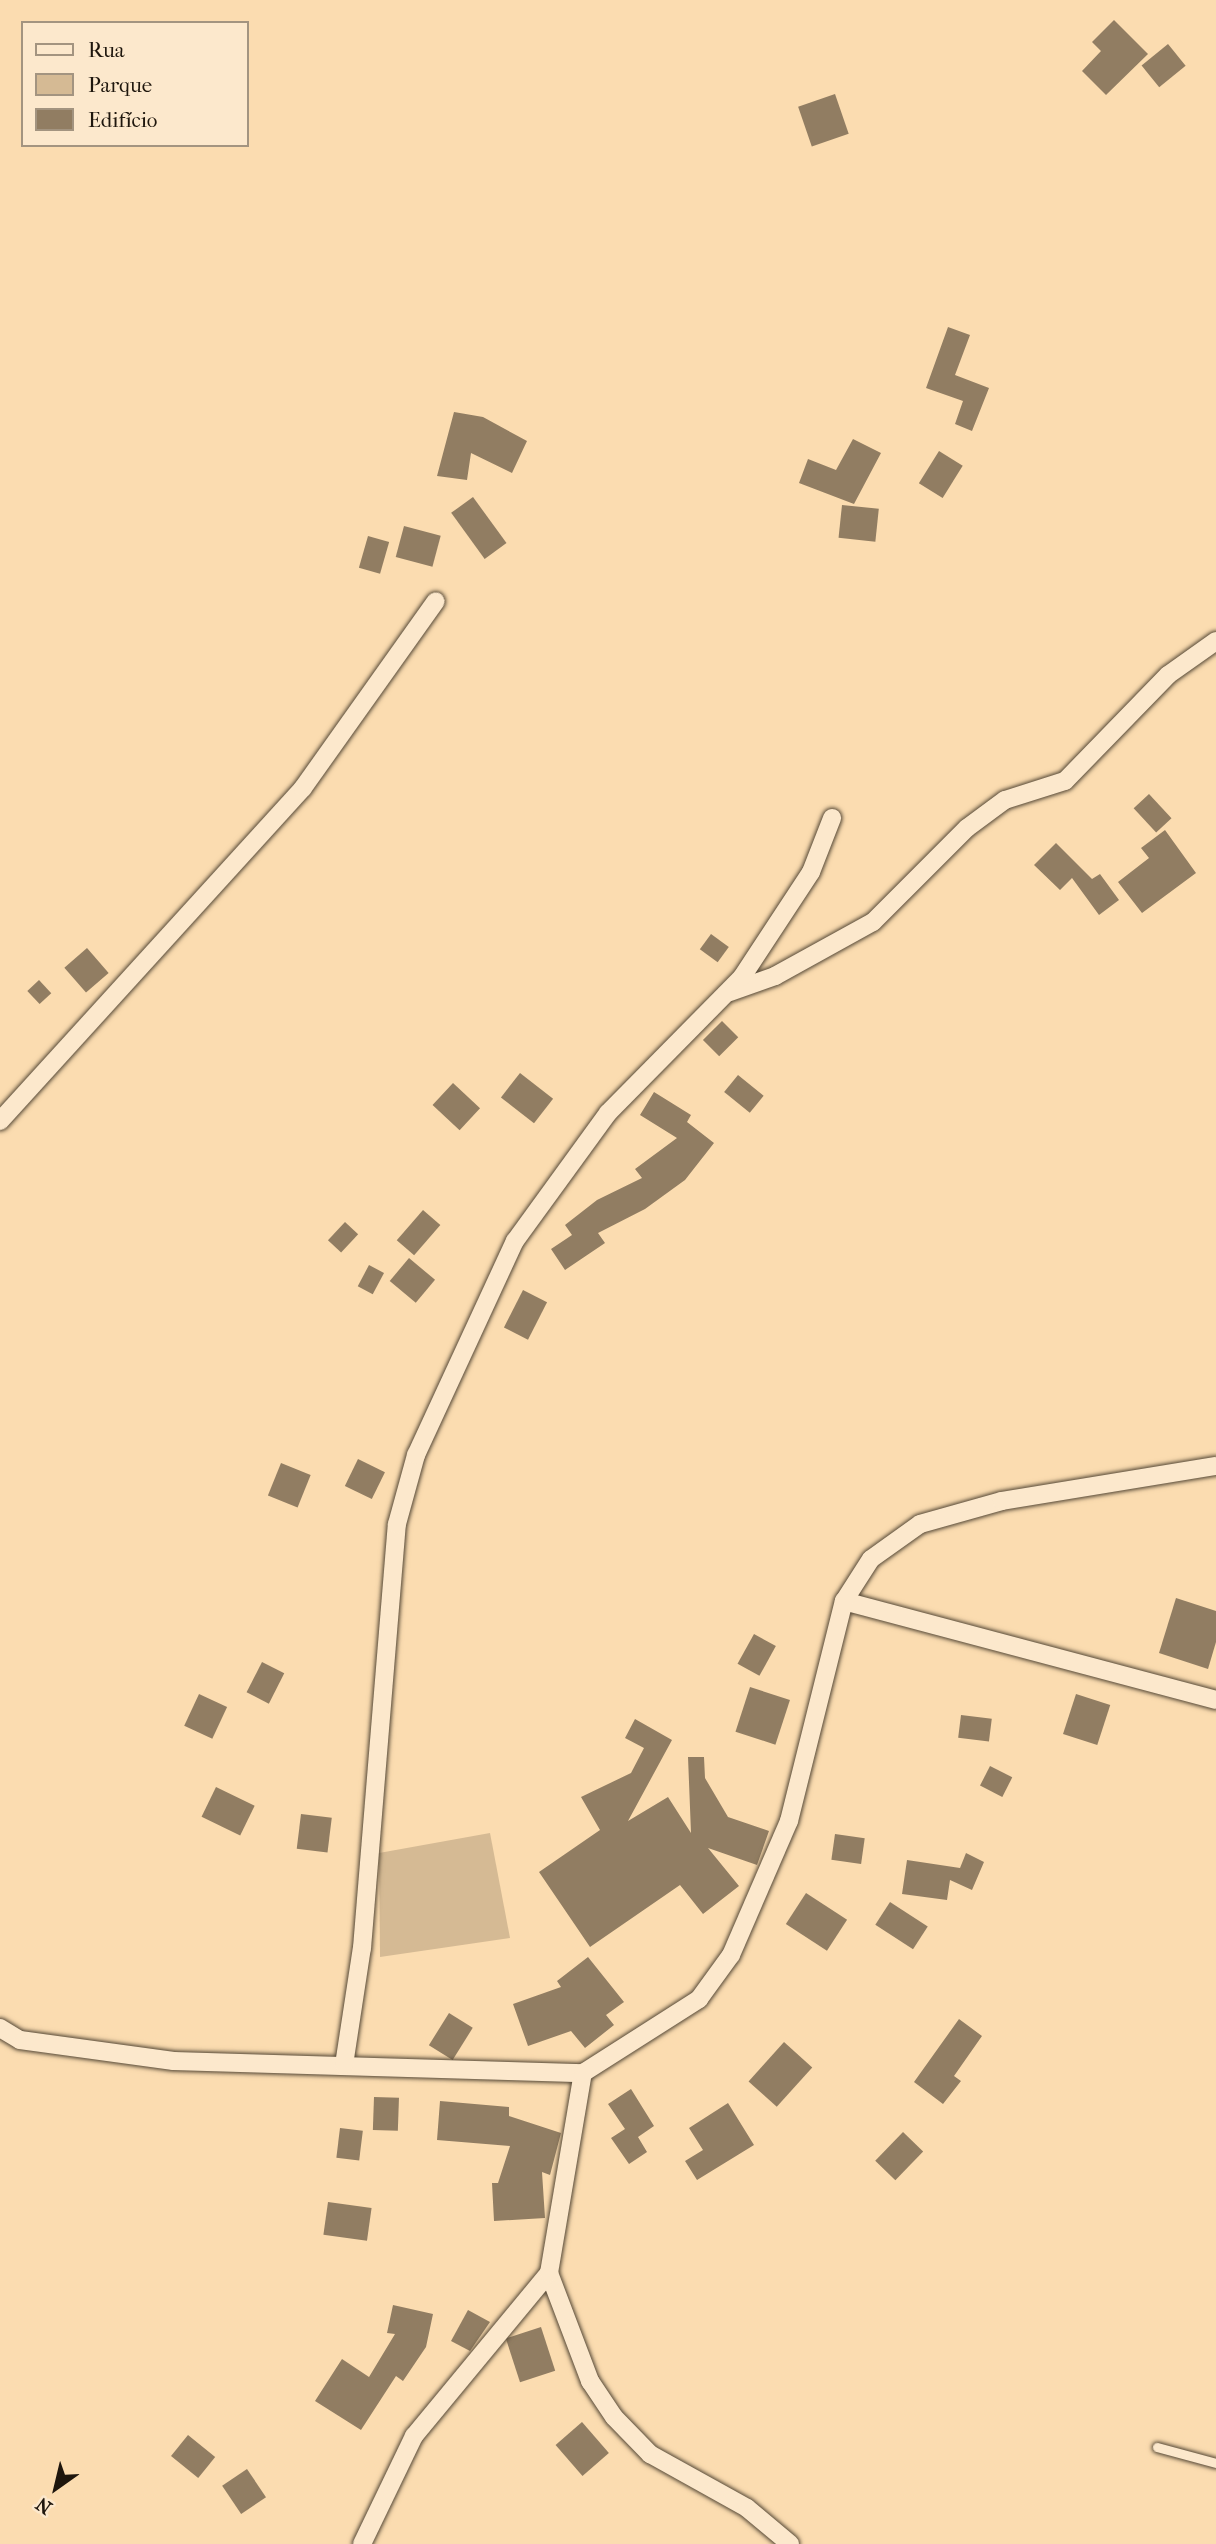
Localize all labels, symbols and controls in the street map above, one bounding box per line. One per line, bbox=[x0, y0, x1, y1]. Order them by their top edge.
legend bbox=[21, 21, 248, 147]
text: Rua bbox=[88, 38, 125, 62]
text: Parque bbox=[88, 73, 152, 97]
text: Edifício bbox=[88, 108, 157, 132]
north arrow bbox=[21, 2453, 91, 2523]
text: N bbox=[32, 2492, 56, 2519]

